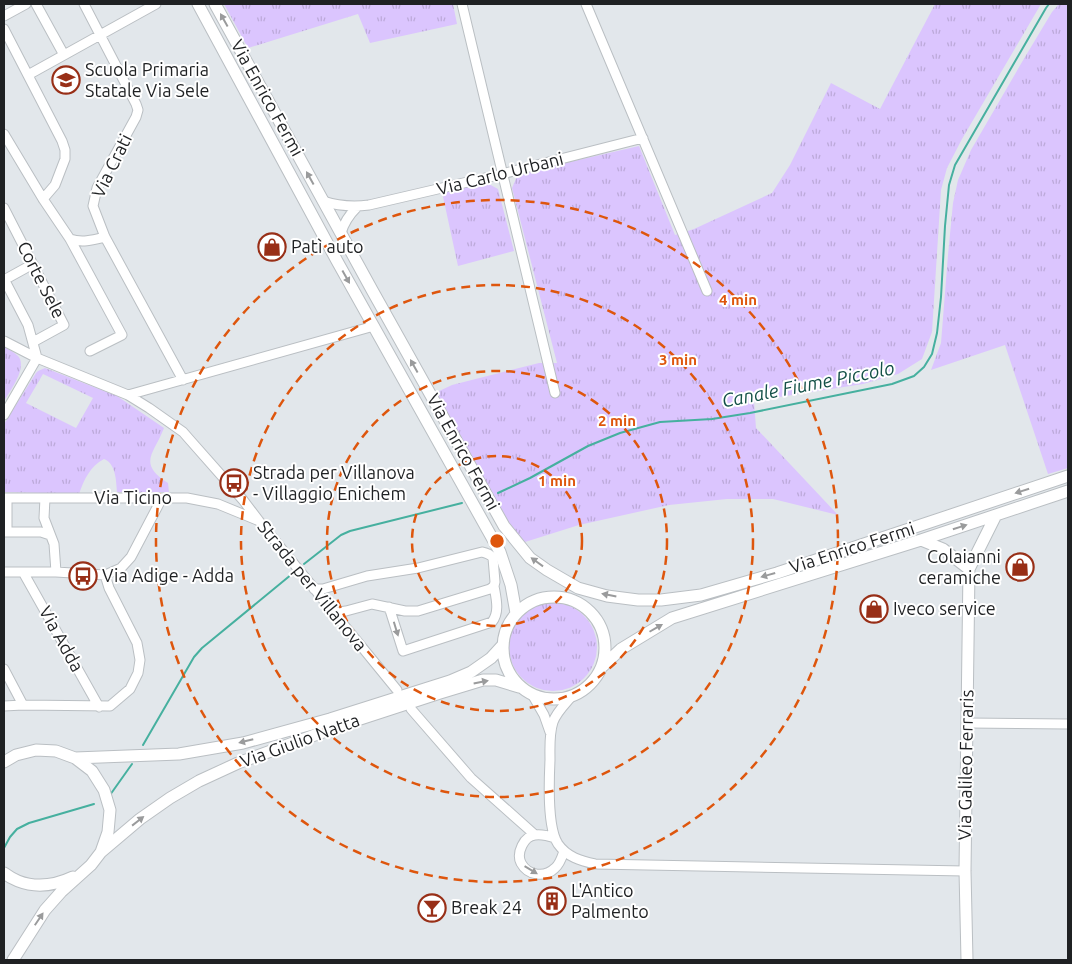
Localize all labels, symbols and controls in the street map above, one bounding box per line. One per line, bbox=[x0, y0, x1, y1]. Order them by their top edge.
one-way arrow bbox=[220, 13, 228, 27]
street label: Via Enrico Fermi bbox=[228, 36, 308, 159]
place label: Scuola Primaria Statale Via Sele bbox=[85, 59, 210, 100]
school or university icon: Scuola Primaria Statale Via Sele bbox=[51, 65, 81, 95]
street label: Via Crati bbox=[87, 130, 135, 201]
street label: Via Carlo Urbani bbox=[434, 148, 565, 198]
one-way arrow bbox=[306, 171, 315, 184]
shop icon: Patì auto bbox=[257, 232, 287, 262]
place label: Patì auto bbox=[291, 236, 364, 256]
street label: Corte Sele bbox=[14, 238, 70, 321]
one-way arrow bbox=[342, 271, 351, 284]
text: 4 min bbox=[719, 291, 757, 308]
text: 3 min bbox=[659, 351, 697, 368]
water label: Canale Fiume Piccolo bbox=[720, 356, 896, 412]
one-way arrow bbox=[410, 359, 419, 373]
street label: Via Enrico Fermi bbox=[424, 390, 504, 513]
text: 2 min bbox=[598, 412, 636, 429]
place label: Strada per Villanova - Villaggio Enichem bbox=[253, 462, 415, 503]
bus stop icon: Strada per Villanova - Villaggio Enichem bbox=[219, 468, 249, 498]
text: 1 min bbox=[538, 472, 576, 489]
street label: Via Ticino bbox=[94, 487, 172, 507]
one-way arrow bbox=[1014, 488, 1029, 496]
street label: Strada per Villanova bbox=[254, 516, 371, 655]
street label: Via Enrico Fermi bbox=[787, 517, 917, 577]
one-way arrow bbox=[952, 523, 967, 530]
centre of rings bbox=[488, 532, 506, 550]
place label: Colaianni ceramiche bbox=[918, 546, 1001, 587]
shop icon: Colaianni ceramiche bbox=[1005, 552, 1035, 582]
one-way arrow bbox=[530, 557, 544, 567]
bus stop icon: Via Adige - Adda bbox=[68, 561, 98, 591]
place label: Via Adige - Adda bbox=[102, 565, 234, 585]
one-way arrow bbox=[760, 572, 775, 580]
one-way arrow bbox=[601, 591, 617, 599]
shop icon: Iveco service bbox=[859, 594, 889, 624]
place label: Iveco service bbox=[893, 598, 996, 618]
street label: Via Adda bbox=[36, 602, 88, 675]
one-way arrow bbox=[393, 622, 401, 637]
one-way arrow bbox=[650, 623, 663, 632]
one-way arrow bbox=[473, 677, 489, 685]
street label: Via Galileo Ferraris bbox=[954, 689, 976, 840]
street label: Via Giulio Natta bbox=[237, 709, 362, 771]
one-way arrow bbox=[239, 737, 254, 745]
one-way arrow bbox=[131, 816, 145, 826]
one-way arrow bbox=[524, 866, 538, 875]
place label: L'Antico Palmento bbox=[571, 880, 649, 921]
building icon: L'Antico Palmento bbox=[537, 886, 567, 916]
bar icon: Break 24 bbox=[417, 893, 447, 923]
place label: Break 24 bbox=[451, 897, 522, 917]
one-way arrow bbox=[34, 913, 44, 926]

